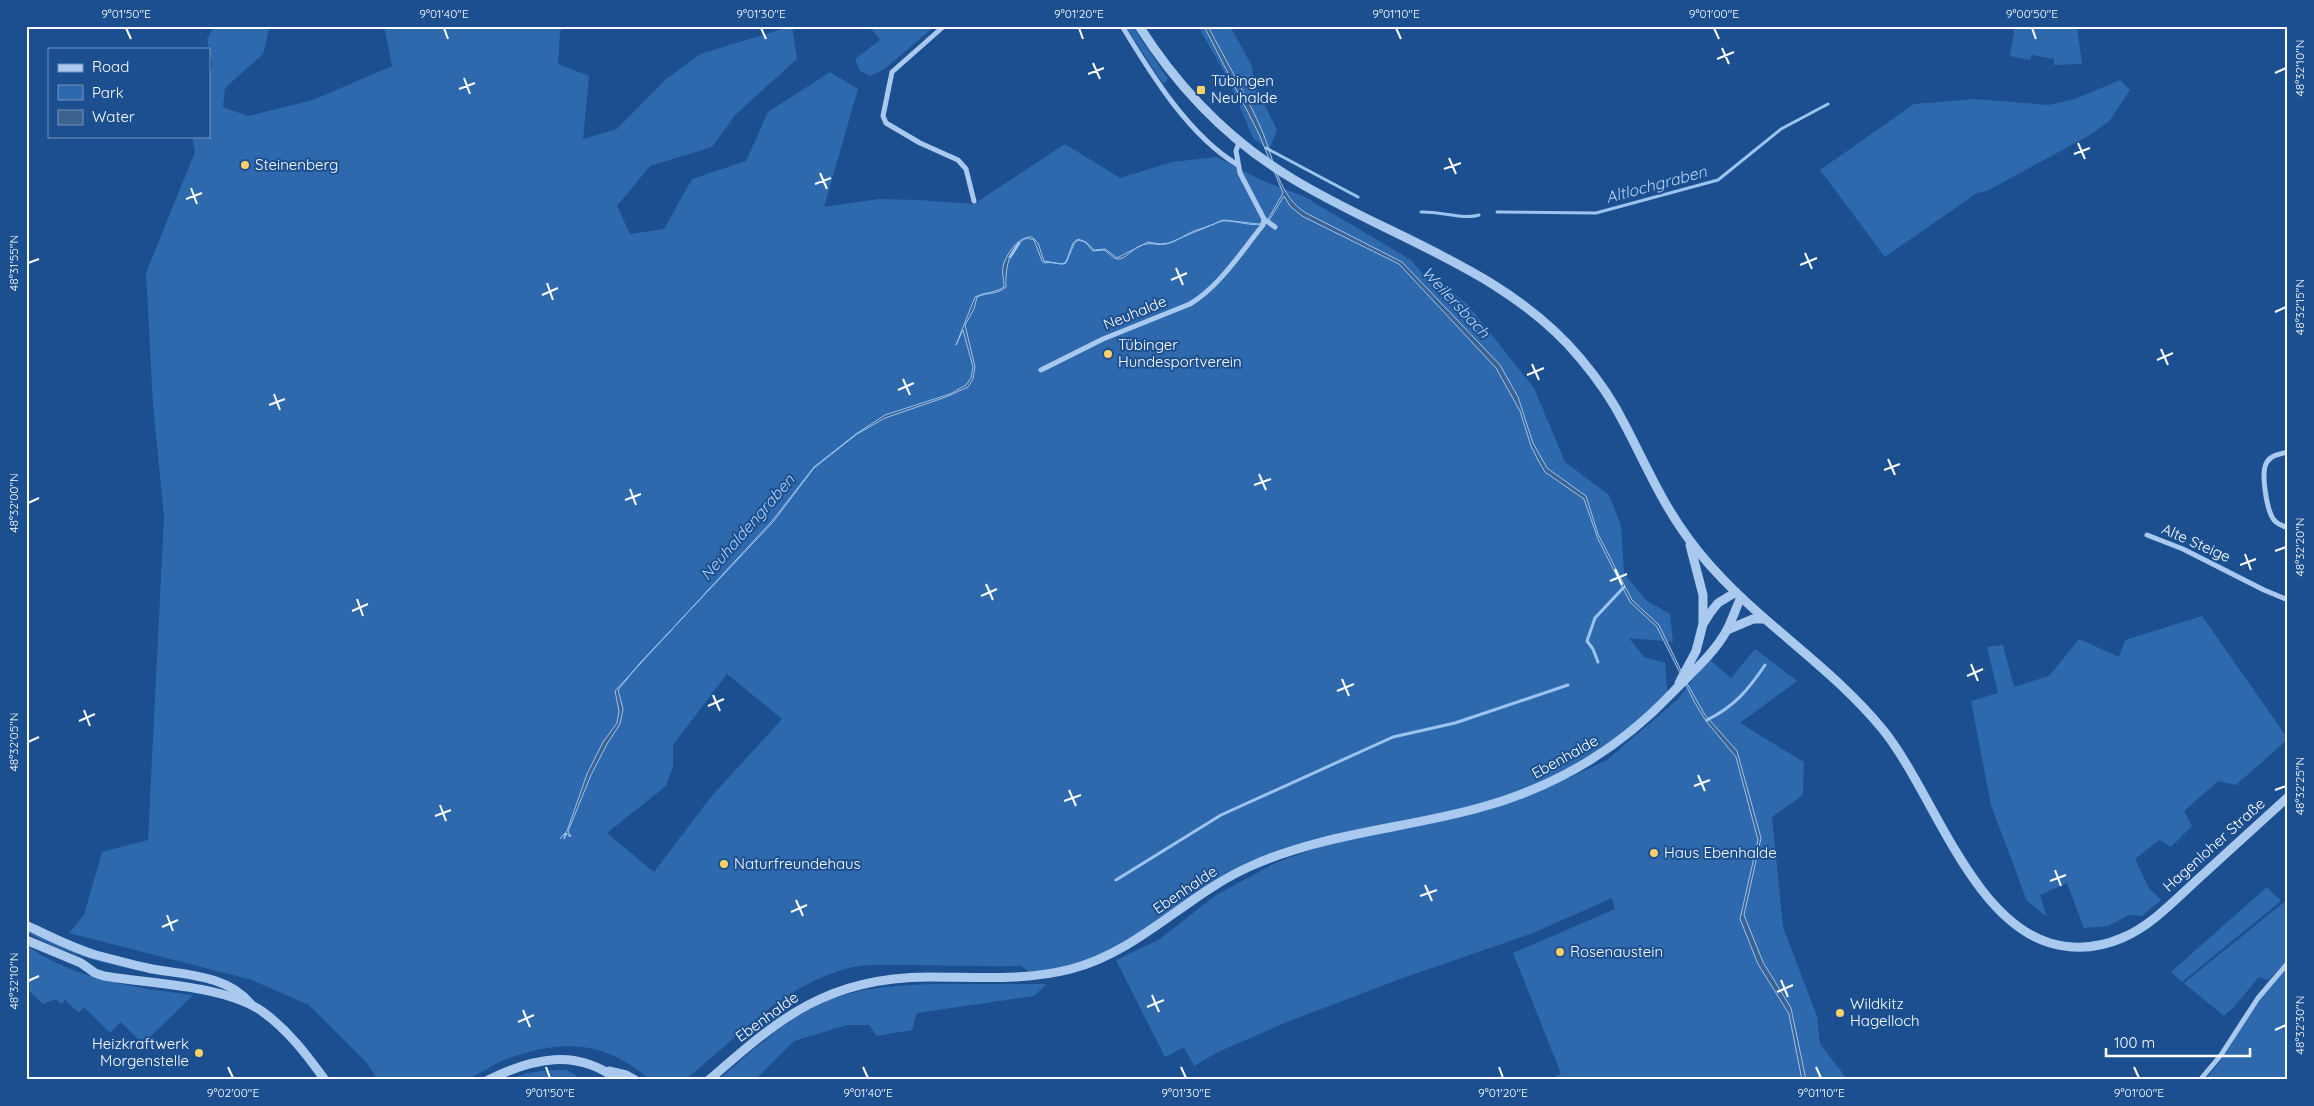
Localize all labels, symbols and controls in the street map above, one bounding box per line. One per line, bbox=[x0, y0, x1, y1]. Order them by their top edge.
text: 9°01'50"E bbox=[101, 6, 151, 21]
text: 9°01'40"E bbox=[419, 6, 469, 21]
text: 9°01'30"E bbox=[736, 6, 786, 21]
text: 9°01'20"E bbox=[1054, 6, 1104, 21]
text: 9°01'10"E bbox=[1372, 6, 1420, 21]
text: 9°01'00"E bbox=[1689, 6, 1739, 21]
text: 9°00'50"E bbox=[2006, 6, 2058, 21]
text: 48°32'10"N bbox=[2292, 40, 2307, 96]
legend bbox=[48, 48, 210, 138]
text: Road bbox=[92, 57, 129, 76]
place label: Tübingen Neuhalde bbox=[1211, 71, 1277, 107]
text: Park bbox=[92, 83, 124, 102]
marker: Tübingen Neuhalde bbox=[1195, 84, 1207, 96]
text: Water bbox=[92, 107, 135, 126]
place label: Steinenberg bbox=[255, 155, 338, 174]
marker: Steinenberg bbox=[239, 159, 251, 171]
water label: Altlochgraben bbox=[1603, 161, 1709, 207]
text: 48°31'55"N bbox=[6, 235, 21, 291]
water label: Weilersbach bbox=[1418, 262, 1495, 343]
text: 48°32'15"N bbox=[2292, 279, 2307, 335]
street label: Neuhalde bbox=[1100, 291, 1169, 334]
place label: Tübinger Hundesportverein bbox=[1118, 335, 1242, 371]
marker: Tübinger Hundesportverein bbox=[1102, 348, 1114, 360]
water label: Neuhaldengraben bbox=[696, 469, 799, 584]
text: 48°32'00"N bbox=[6, 473, 21, 533]
text: 48°32'20"N bbox=[2292, 517, 2307, 577]
street label: Alte Steige bbox=[2159, 519, 2234, 566]
text: 48°32'05"N bbox=[6, 712, 21, 772]
street label: Ebenhalde bbox=[1528, 731, 1601, 783]
text: 48°32'25"N bbox=[2292, 757, 2307, 815]
street label: Hagenloher Straße bbox=[2159, 794, 2269, 896]
place label: Haus Ebenhalde bbox=[1664, 843, 1777, 862]
marker: Haus Ebenhalde bbox=[1648, 847, 1660, 859]
place label: Naturfreundehaus bbox=[734, 854, 861, 873]
marker: Naturfreundehaus bbox=[718, 858, 730, 870]
street label: Ebenhalde bbox=[1149, 861, 1220, 918]
place label: Rosenaustein bbox=[1570, 942, 1663, 961]
marker: Rosenaustein bbox=[1554, 946, 1566, 958]
text: 48°32'10"N bbox=[6, 953, 21, 1009]
street label: Ebenhalde bbox=[731, 987, 802, 1046]
place label: Wildkitz Hagelloch bbox=[1850, 994, 1920, 1030]
text: 48°32'30"N bbox=[2292, 996, 2307, 1054]
marker: Wildkitz Hagelloch bbox=[1834, 1007, 1846, 1019]
scale bar bbox=[2106, 1026, 2250, 1058]
text: 100 m bbox=[2114, 1033, 2155, 1052]
place label: Heizkraftwerk Morgenstelle bbox=[92, 1034, 189, 1070]
marker: Heizkraftwerk Morgenstelle bbox=[193, 1047, 205, 1059]
text: 9°02'00"E bbox=[207, 1085, 259, 1100]
text: 9°01'50"E bbox=[525, 1085, 575, 1100]
text: 9°01'40"E bbox=[843, 1085, 893, 1100]
text: 9°01'30"E bbox=[1161, 1085, 1211, 1100]
text: 9°01'20"E bbox=[1478, 1085, 1528, 1100]
text: 9°01'10"E bbox=[1797, 1085, 1845, 1100]
text: 9°01'00"E bbox=[2114, 1085, 2164, 1100]

